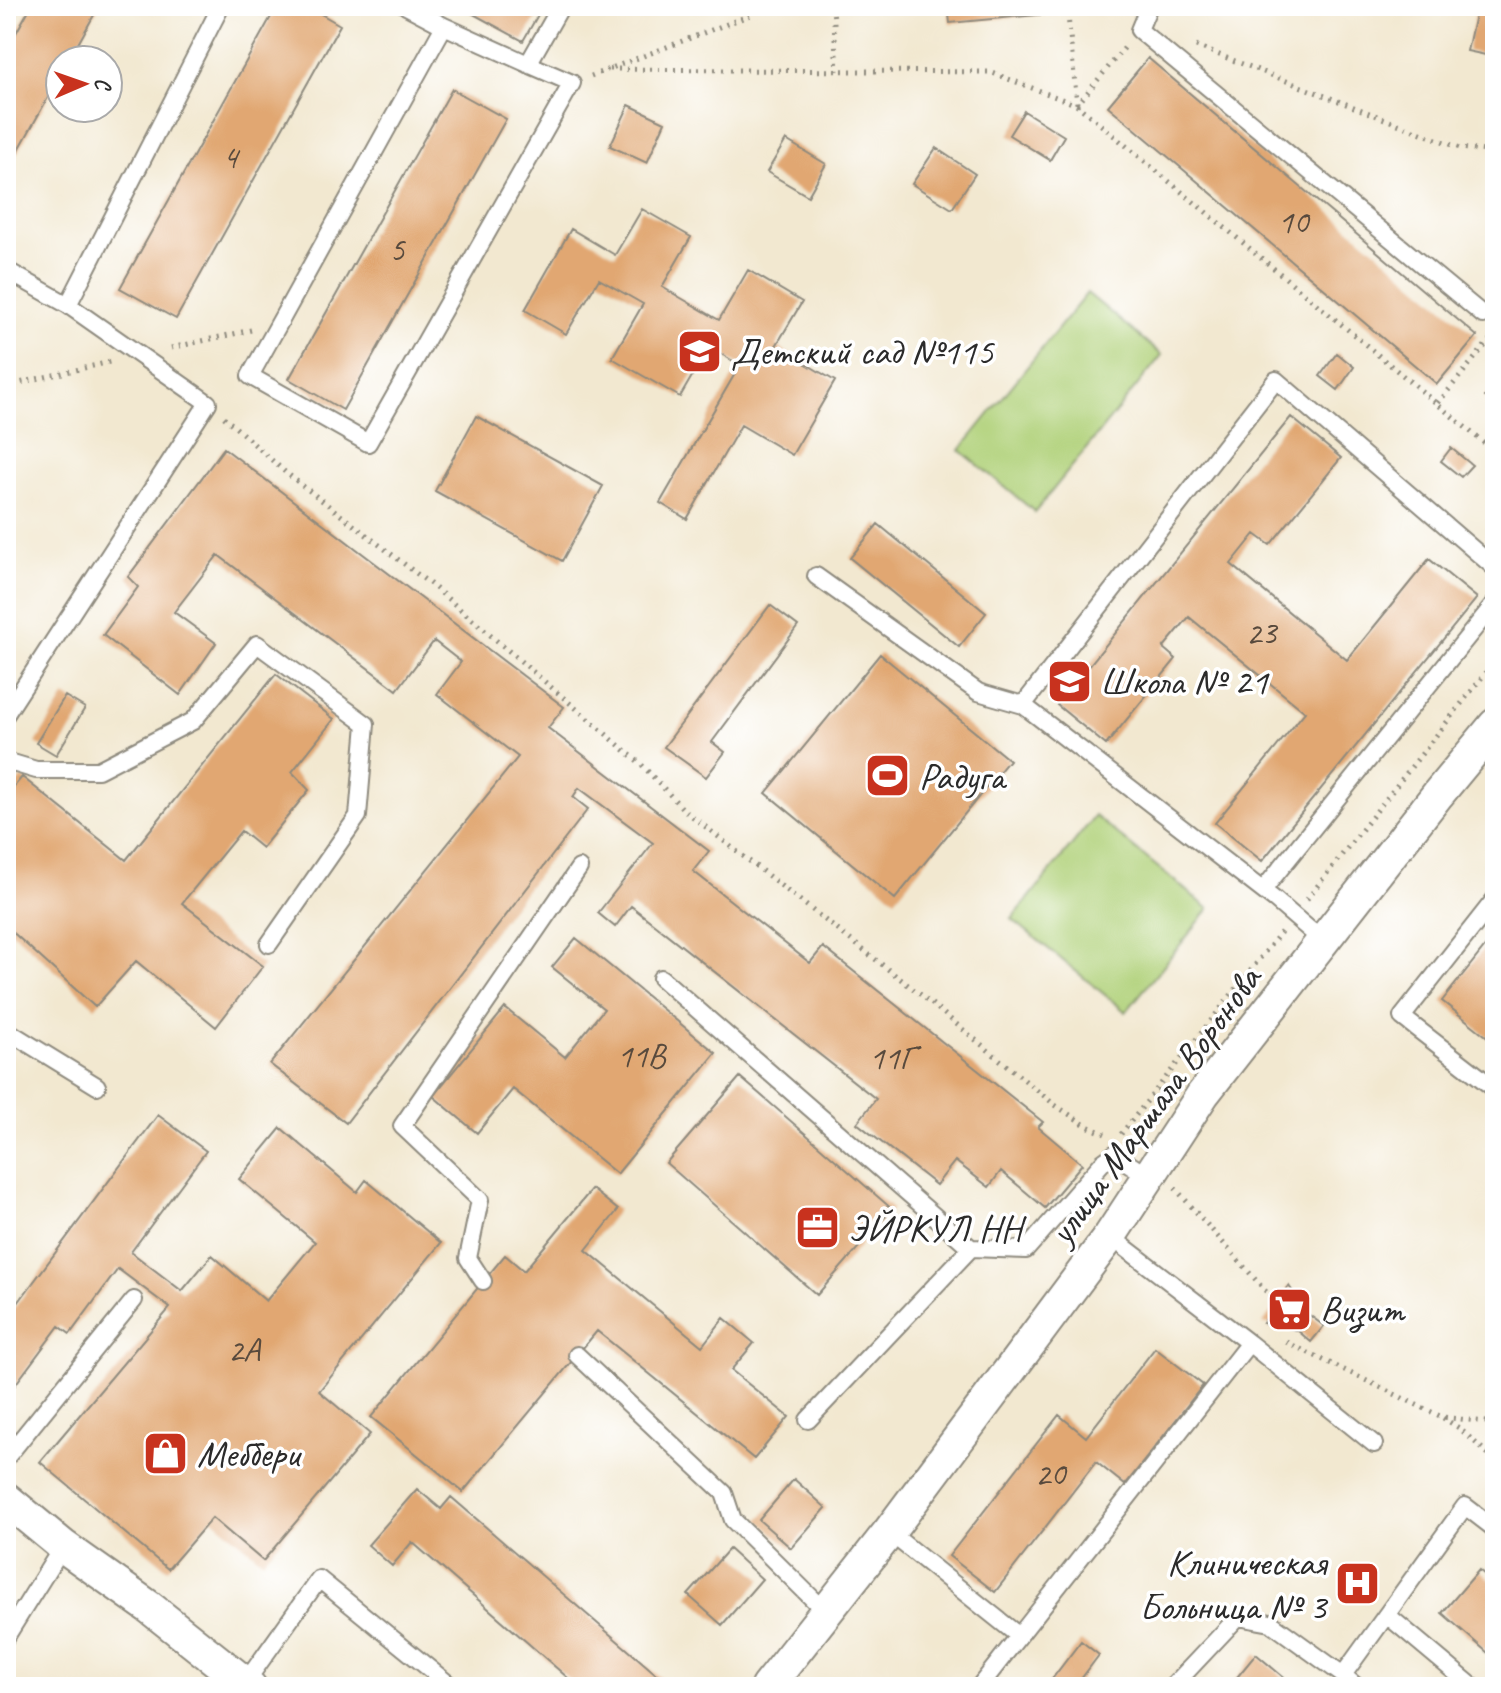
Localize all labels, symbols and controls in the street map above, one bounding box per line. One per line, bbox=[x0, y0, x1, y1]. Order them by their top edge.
north arrow bbox=[44, 44, 124, 124]
text: С bbox=[89, 77, 117, 92]
house number: 4 bbox=[222, 135, 241, 178]
house number: 10 bbox=[1278, 200, 1311, 243]
house number: 5 bbox=[389, 228, 406, 271]
school or university icon: Детский сад №115 bbox=[676, 327, 724, 375]
place label: Детский сад №115 bbox=[731, 328, 995, 375]
house number: 23 bbox=[1246, 611, 1279, 654]
school or university icon: Школа № 21 bbox=[1045, 657, 1093, 705]
place label: Школа № 21 bbox=[1100, 658, 1270, 705]
sports icon: Радуга bbox=[864, 752, 912, 800]
place label: Радуга bbox=[919, 753, 1008, 800]
street label: улица Маршала Воронова bbox=[1037, 955, 1272, 1255]
house number: 11В bbox=[617, 1034, 668, 1077]
house number: 11Г bbox=[869, 1036, 921, 1079]
office icon: ЭЙРКУЛ НН bbox=[793, 1204, 841, 1252]
place label: ЭЙРКУЛ НН bbox=[848, 1205, 1027, 1252]
supermarket icon: Визит bbox=[1265, 1285, 1313, 1333]
place label: Визит bbox=[1320, 1286, 1407, 1333]
house number: 2А bbox=[228, 1328, 262, 1371]
shop icon: Меббери bbox=[142, 1429, 190, 1477]
place label: Меббери bbox=[197, 1430, 302, 1477]
house number: 20 bbox=[1035, 1452, 1068, 1495]
place label: Клиническая Больница № 3 bbox=[1140, 1539, 1329, 1630]
hospital icon: Клиническая Больница № 3 bbox=[1333, 1560, 1381, 1608]

